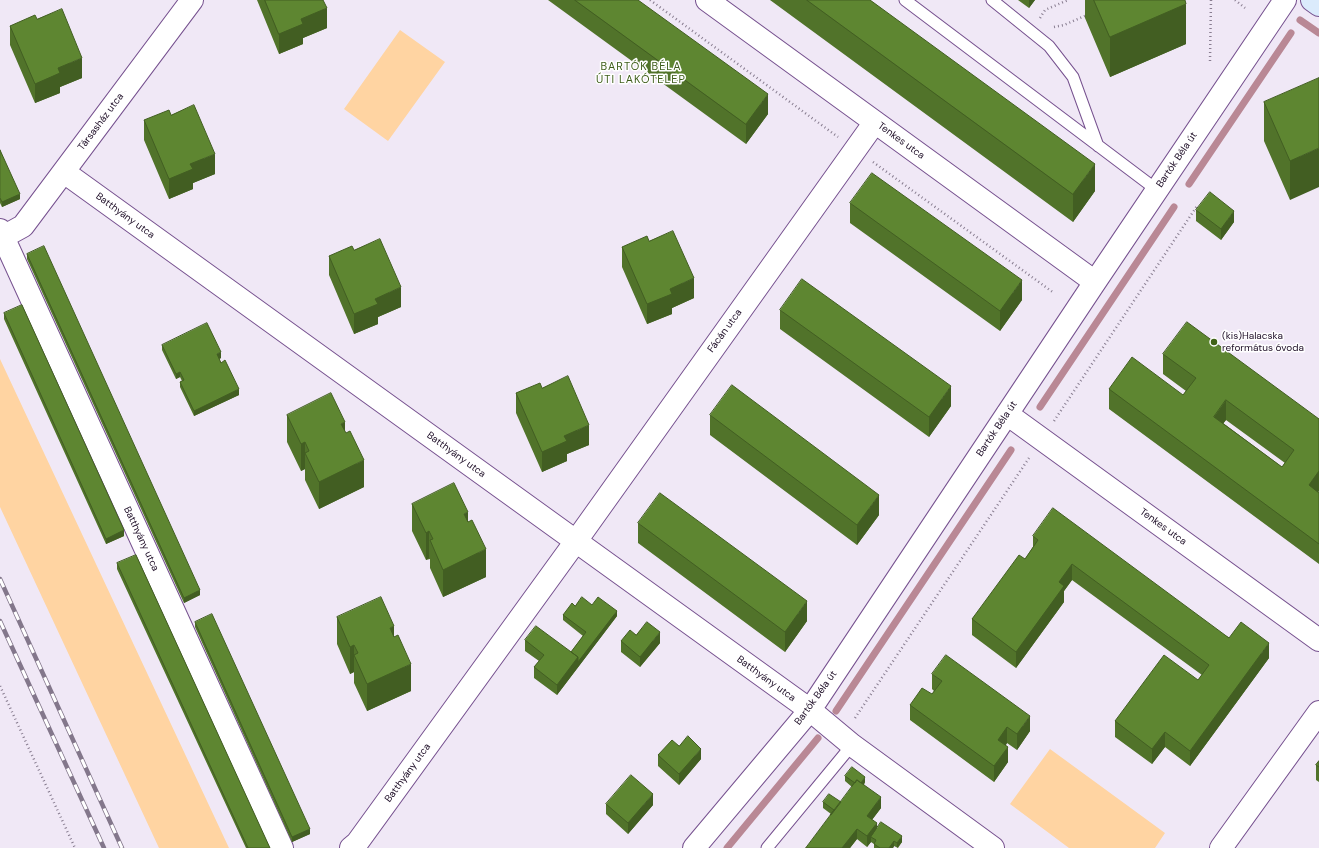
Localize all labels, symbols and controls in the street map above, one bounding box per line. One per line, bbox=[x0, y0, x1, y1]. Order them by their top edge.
district label: BARTÓK BÉLA ÚTI LAKÓTELEP bbox=[596, 60, 686, 86]
street label: Társasház utca bbox=[76, 91, 126, 153]
street label: Tenkes utca bbox=[875, 120, 927, 162]
street label: Bartók Béla út bbox=[1154, 130, 1200, 190]
street label: Batthyány utca bbox=[93, 191, 157, 241]
street label: Fácán utca bbox=[705, 307, 745, 355]
place label: (kis)Halacska református óvoda bbox=[1222, 330, 1304, 354]
marker: (kis)Halacska református óvoda bbox=[1209, 337, 1219, 347]
street label: Bartók Béla út bbox=[974, 399, 1020, 459]
street label: Batthyány utca bbox=[424, 430, 488, 480]
street label: Batthyány utca bbox=[121, 505, 161, 573]
street label: Tenkes utca bbox=[1137, 506, 1189, 548]
street label: Batthyány utca bbox=[734, 654, 798, 704]
street label: Bartók Béla út bbox=[792, 668, 840, 728]
street label: Batthyány utca bbox=[383, 741, 433, 805]

